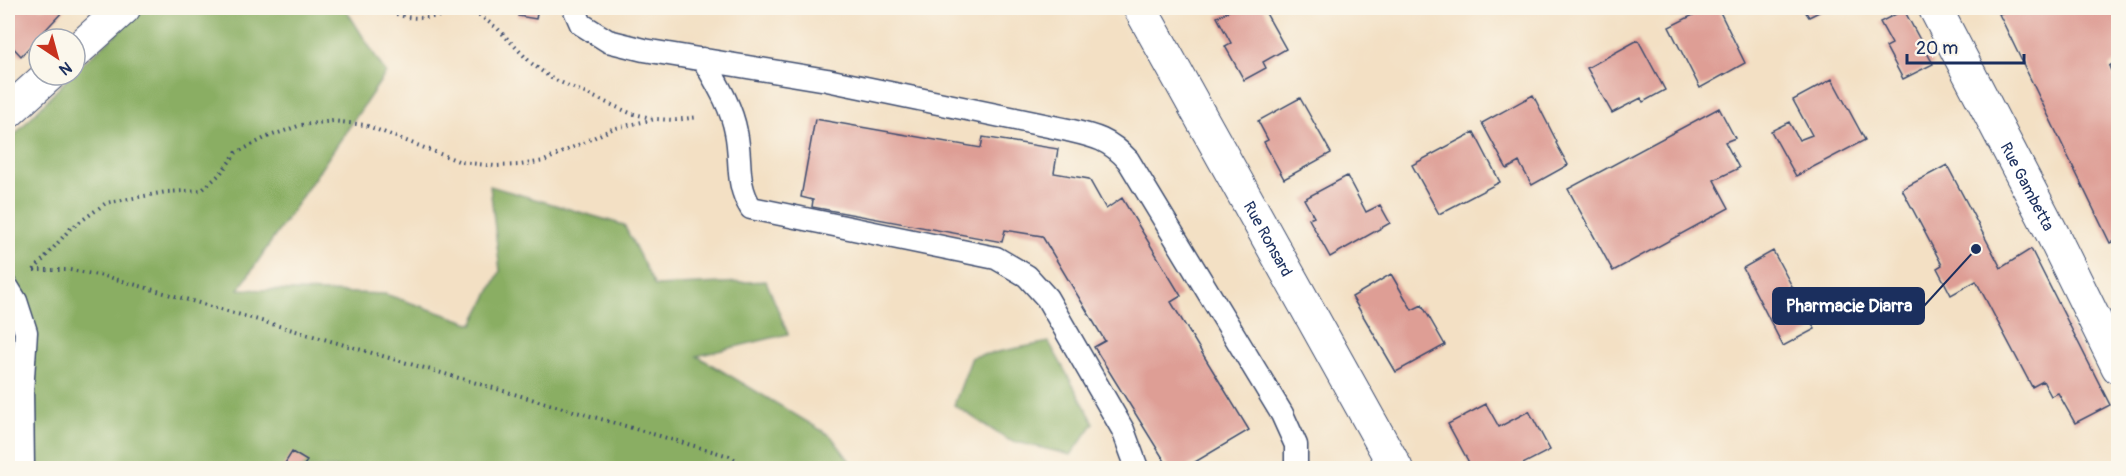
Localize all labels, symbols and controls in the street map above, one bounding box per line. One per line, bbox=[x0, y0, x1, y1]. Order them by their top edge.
north arrow bbox=[27, 27, 87, 87]
scale bar bbox=[1907, 27, 2024, 65]
text: 20 m bbox=[1916, 37, 1958, 60]
text: N bbox=[55, 57, 75, 80]
street label: Rue Gambetta bbox=[1996, 139, 2058, 234]
street label: Rue Ronsard bbox=[1239, 198, 1296, 280]
callout: Pharmacie Diarra bbox=[1773, 288, 1924, 324]
text: Pharmacie Diarra bbox=[1786, 295, 1913, 318]

